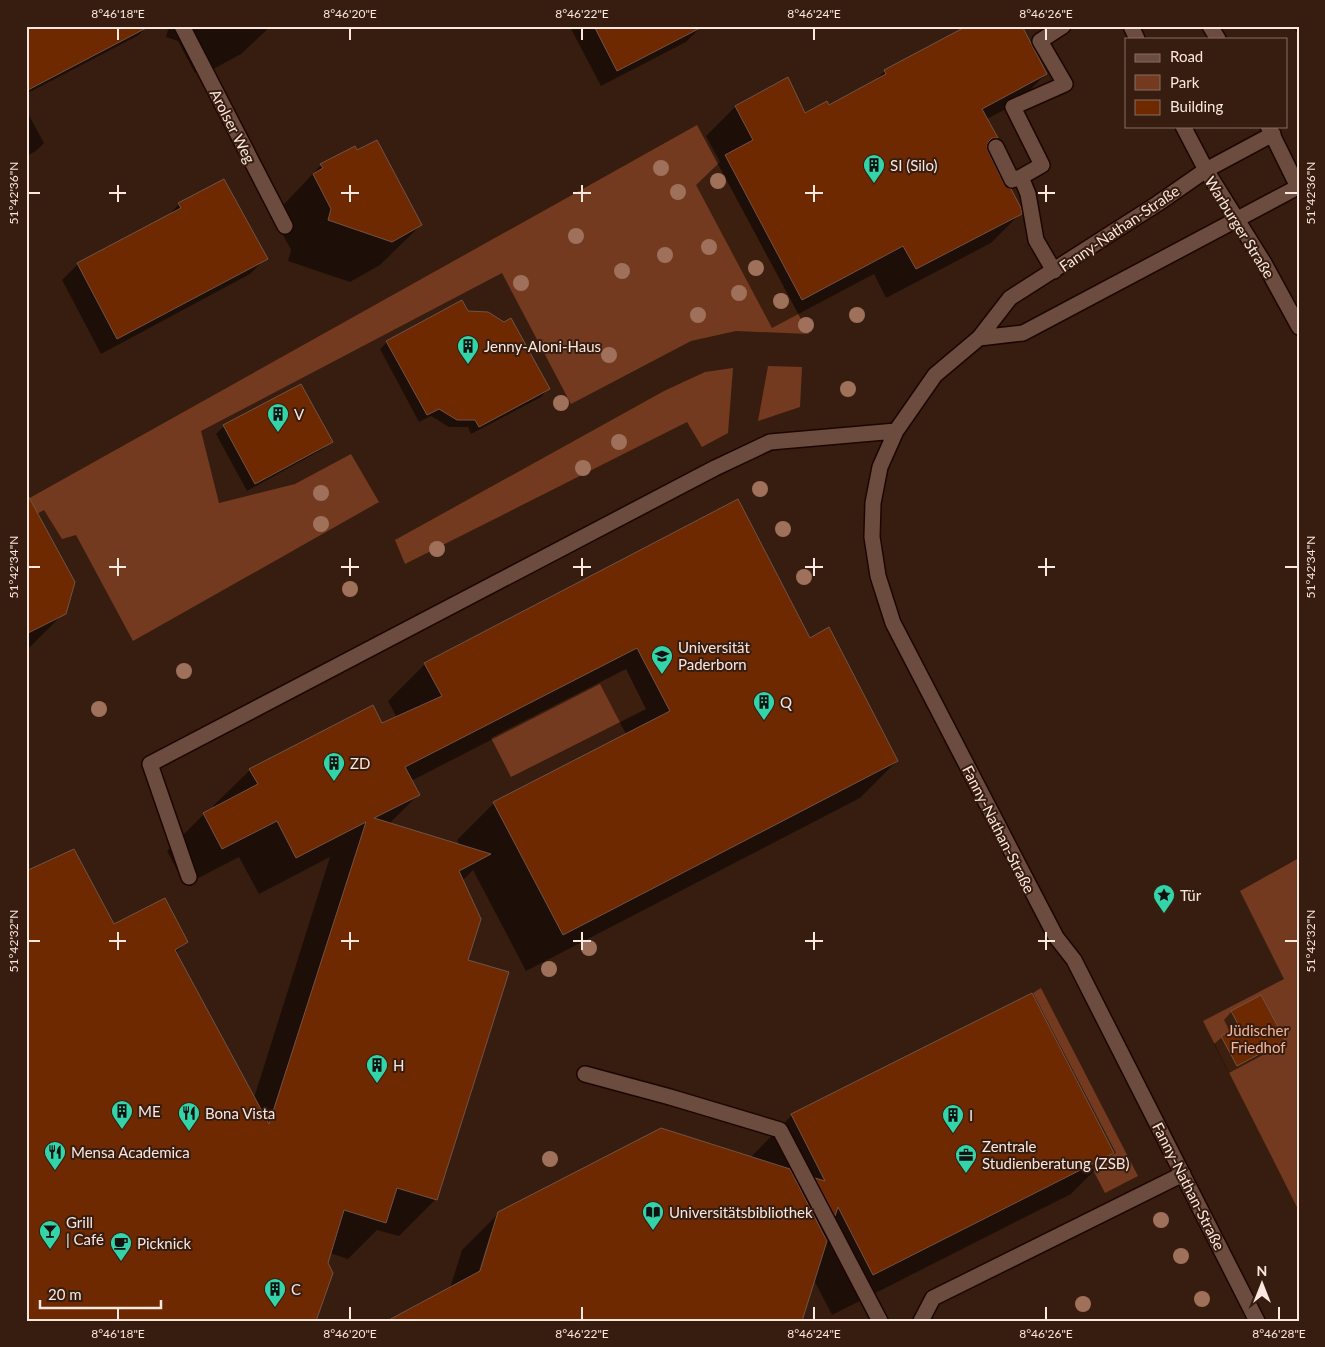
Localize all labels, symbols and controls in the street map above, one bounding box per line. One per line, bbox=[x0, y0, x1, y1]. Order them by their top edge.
text: 8°46'18"E bbox=[91, 6, 145, 21]
text: 8°46'20"E bbox=[323, 6, 377, 21]
text: 8°46'22"E bbox=[555, 6, 609, 21]
text: 8°46'24"E bbox=[787, 6, 841, 21]
text: 8°46'26"E bbox=[1019, 6, 1073, 21]
legend bbox=[1125, 38, 1288, 128]
text: Road bbox=[1170, 47, 1203, 65]
text: Park bbox=[1170, 73, 1200, 91]
street label: Arolser Weg bbox=[207, 86, 259, 166]
text: Building bbox=[1170, 97, 1223, 115]
building icon: SI (Silo) bbox=[862, 153, 886, 184]
place label: SI (Silo) bbox=[890, 156, 937, 174]
text: 51°42'36"N bbox=[6, 162, 21, 224]
text: 51°42'36"N bbox=[1303, 162, 1318, 224]
street label: Warburger Straße bbox=[1201, 173, 1279, 281]
street label: Fanny-Nathan-Straße bbox=[1055, 181, 1183, 275]
building icon: Jenny-Aloni-Haus bbox=[456, 334, 480, 365]
place label: Jenny-Aloni-Haus bbox=[484, 337, 601, 355]
building icon: V bbox=[266, 402, 290, 433]
place label: V bbox=[294, 405, 305, 423]
text: 51°42'34"N bbox=[6, 536, 21, 598]
text: 51°42'34"N bbox=[1303, 536, 1318, 598]
place label: Universität Paderborn bbox=[678, 638, 750, 673]
school or university icon: Universität Paderborn bbox=[650, 644, 674, 675]
building icon: Q bbox=[752, 690, 776, 721]
place label: Q bbox=[780, 693, 792, 711]
building icon: ZD bbox=[322, 751, 346, 782]
place label: ZD bbox=[350, 754, 370, 772]
street label: Fanny-Nathan-Straße bbox=[959, 762, 1039, 896]
place icon: Tür bbox=[1152, 883, 1176, 914]
place label: Tür bbox=[1180, 886, 1202, 904]
text: 51°42'32"N bbox=[6, 910, 21, 972]
text: 51°42'32"N bbox=[1303, 910, 1318, 972]
park label: Jüdischer Friedhof bbox=[1227, 1021, 1289, 1056]
building icon: H bbox=[365, 1053, 389, 1084]
place label: H bbox=[393, 1056, 404, 1074]
building icon: ME bbox=[110, 1099, 134, 1130]
restaurant icon: Bona Vista bbox=[177, 1101, 201, 1132]
place label: ME bbox=[138, 1102, 161, 1120]
building icon: I bbox=[941, 1103, 965, 1134]
place label: Bona Vista bbox=[205, 1104, 275, 1122]
place label: I bbox=[969, 1106, 973, 1124]
street label: Fanny-Nathan-Straße bbox=[1149, 1119, 1229, 1253]
place label: Zentrale Studienberatung (ZSB) bbox=[982, 1137, 1129, 1172]
restaurant icon: Mensa Academica bbox=[43, 1140, 67, 1171]
place label: Mensa Academica bbox=[71, 1143, 190, 1161]
office icon: Zentrale Studienberatung (ZSB) bbox=[954, 1143, 978, 1174]
library icon: Universitätsbibliothek bbox=[641, 1200, 665, 1231]
place label: Universitätsbibliothek bbox=[669, 1203, 813, 1221]
place label: Grill | Café bbox=[66, 1213, 104, 1248]
bar icon: Grill | Café bbox=[38, 1219, 62, 1250]
cafe icon: Picknick bbox=[109, 1231, 133, 1262]
place label: Picknick bbox=[137, 1234, 191, 1252]
north arrow bbox=[1238, 1260, 1288, 1310]
text: N bbox=[1257, 1262, 1267, 1279]
scale bar bbox=[40, 1277, 161, 1309]
building icon: C bbox=[263, 1277, 287, 1308]
place label: C bbox=[291, 1280, 301, 1298]
text: 20 m bbox=[48, 1285, 82, 1303]
text: 8°46'18"E bbox=[91, 1326, 145, 1341]
text: 8°46'20"E bbox=[323, 1326, 377, 1341]
text: 8°46'22"E bbox=[555, 1326, 609, 1341]
text: 8°46'24"E bbox=[787, 1326, 841, 1341]
text: 8°46'26"E bbox=[1019, 1326, 1073, 1341]
text: 8°46'28"E bbox=[1252, 1326, 1306, 1341]

